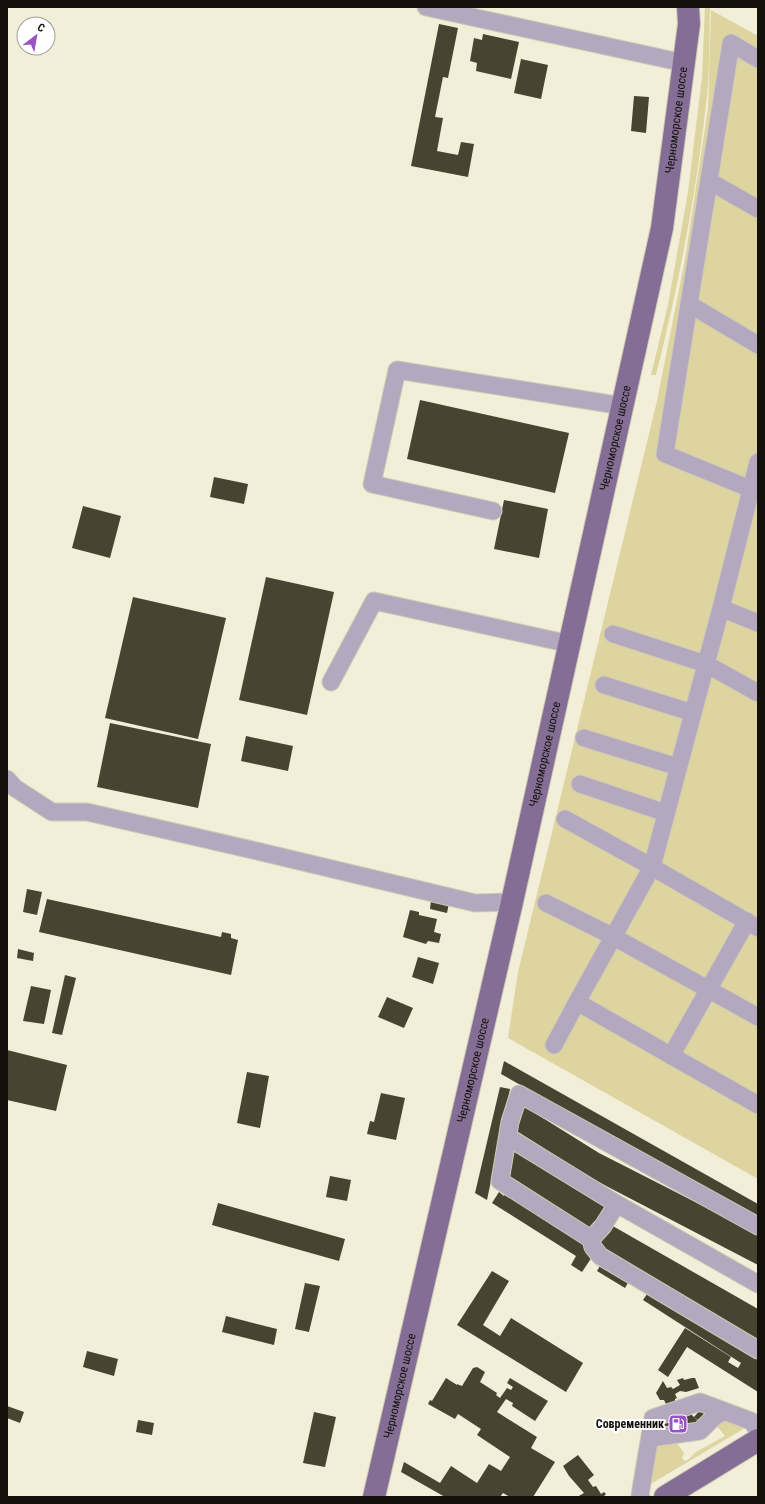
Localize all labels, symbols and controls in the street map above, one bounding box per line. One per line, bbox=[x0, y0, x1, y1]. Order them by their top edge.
north arrow bbox=[16, 16, 56, 56]
text: С bbox=[35, 21, 47, 35]
street label: Черноморское шоссе bbox=[662, 66, 690, 174]
street label: Черноморское шоссе bbox=[597, 384, 634, 492]
street label: Черноморское шоссе bbox=[526, 700, 563, 808]
street label: Черноморское шоссе bbox=[454, 1016, 492, 1124]
street label: Черноморское шоссе bbox=[381, 1332, 419, 1440]
fuel station icon: Современник bbox=[667, 1413, 689, 1435]
place label: Современник bbox=[596, 1417, 664, 1431]

